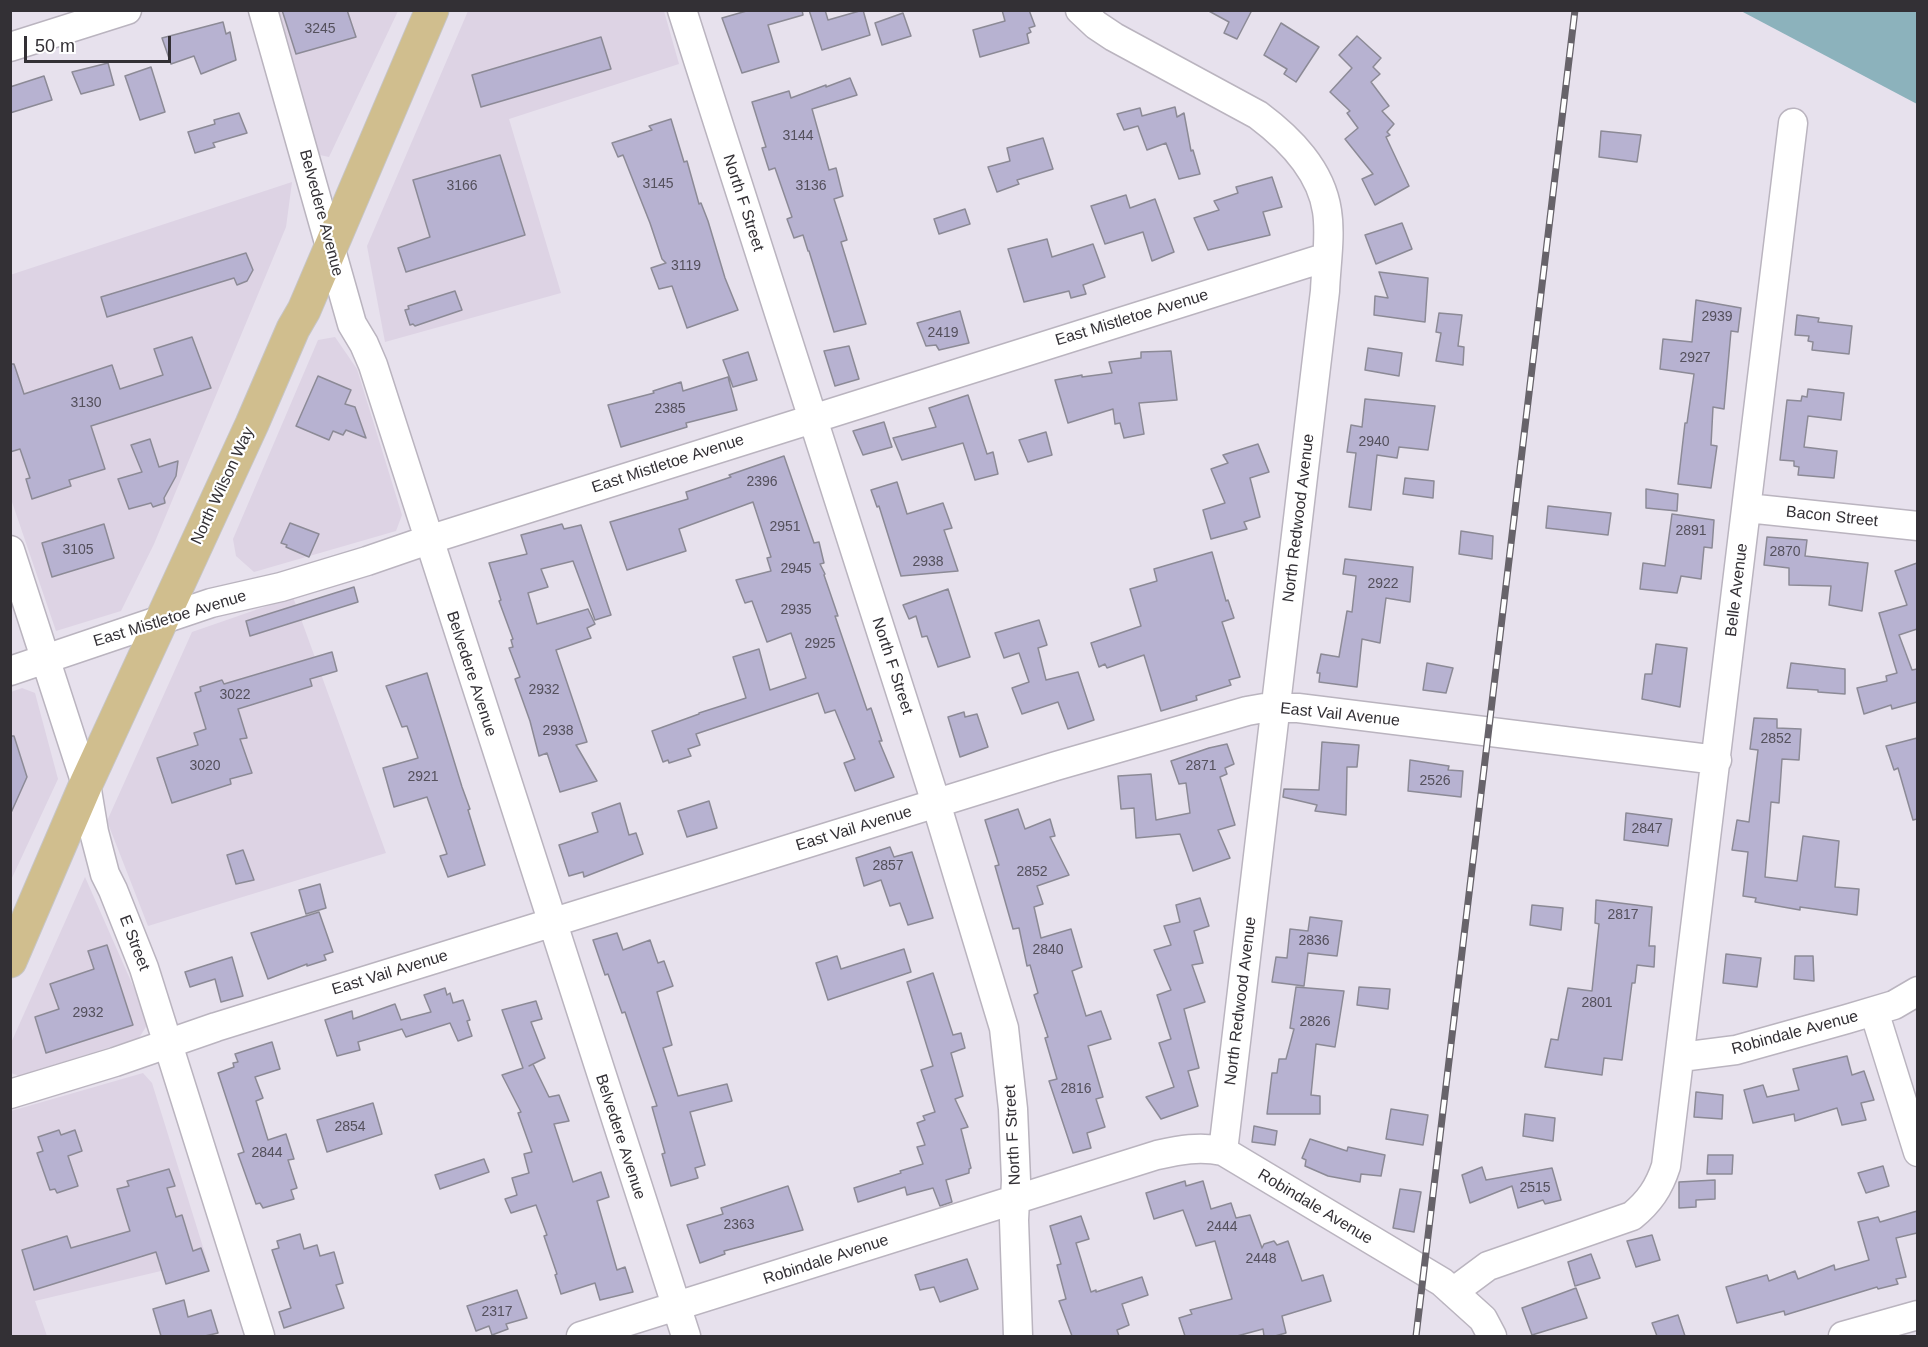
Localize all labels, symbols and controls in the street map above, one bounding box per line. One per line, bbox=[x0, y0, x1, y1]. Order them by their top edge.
house number: 3245 bbox=[304, 21, 336, 37]
scale bar bbox=[27, 24, 174, 62]
text: 50 m bbox=[35, 36, 75, 56]
house number: 3144 bbox=[782, 128, 814, 144]
street label: Belvedere Avenue bbox=[295, 148, 347, 278]
street label: North F Street bbox=[718, 152, 768, 254]
house number: 3145 bbox=[642, 176, 674, 192]
house number: 3166 bbox=[446, 178, 478, 194]
house number: 3136 bbox=[795, 178, 827, 194]
house number: 3119 bbox=[671, 258, 701, 274]
street label: East Mistletoe Avenue bbox=[1053, 286, 1211, 350]
house number: 2939 bbox=[1701, 309, 1733, 325]
house number: 2419 bbox=[927, 325, 959, 341]
house number: 2927 bbox=[1679, 350, 1711, 366]
house number: 3130 bbox=[70, 395, 102, 411]
house number: 2385 bbox=[654, 401, 686, 417]
street label: North Wilson Way bbox=[187, 424, 259, 548]
street label: East Mistletoe Avenue bbox=[589, 430, 747, 498]
street label: North Redwood Avenue bbox=[1279, 433, 1319, 603]
house number: 2940 bbox=[1358, 434, 1390, 450]
house number: 2396 bbox=[746, 474, 778, 490]
street label: Bacon Street bbox=[1785, 503, 1879, 531]
house number: 2951 bbox=[769, 519, 801, 535]
house number: 2891 bbox=[1675, 523, 1707, 539]
house number: 3105 bbox=[62, 542, 94, 558]
street label: Belle Avenue bbox=[1722, 542, 1752, 638]
house number: 2870 bbox=[1769, 544, 1801, 560]
house number: 2938 bbox=[912, 554, 944, 570]
house number: 2945 bbox=[780, 561, 812, 577]
house number: 2922 bbox=[1367, 576, 1399, 592]
street label: East Mistletoe Avenue bbox=[91, 587, 249, 651]
house number: 2935 bbox=[780, 602, 812, 618]
street label: Belvedere Avenue bbox=[442, 609, 500, 739]
street label: North F Street bbox=[867, 615, 917, 717]
house number: 2925 bbox=[804, 636, 836, 652]
house number: 2932 bbox=[528, 682, 560, 698]
house number: 3022 bbox=[219, 687, 251, 703]
street label: East Vail Avenue bbox=[1279, 699, 1401, 731]
house number: 2938 bbox=[542, 723, 574, 739]
house number: 2852 bbox=[1760, 731, 1792, 747]
house number: 3020 bbox=[189, 758, 221, 774]
house number: 2871 bbox=[1185, 758, 1217, 774]
house number: 2921 bbox=[407, 769, 439, 785]
house number: 2526 bbox=[1419, 773, 1451, 789]
street label: East Vail Avenue bbox=[794, 802, 914, 856]
house number: 2847 bbox=[1631, 821, 1663, 837]
house number: 2857 bbox=[872, 858, 904, 874]
house number: 2852 bbox=[1016, 864, 1048, 880]
house number: 2817 bbox=[1607, 907, 1639, 923]
street label: E Street bbox=[115, 913, 153, 973]
street label: North Redwood Avenue bbox=[1221, 916, 1261, 1086]
house number: 2836 bbox=[1298, 933, 1330, 949]
house number: 2840 bbox=[1032, 942, 1064, 958]
street label: East Vail Avenue bbox=[330, 946, 450, 1000]
house number: 2801 bbox=[1581, 995, 1613, 1011]
house number: 2932 bbox=[72, 1005, 104, 1021]
street label: Robindale Avenue bbox=[1729, 1007, 1861, 1059]
house number: 2826 bbox=[1299, 1014, 1331, 1030]
street label: Belvedere Avenue bbox=[591, 1072, 649, 1202]
house number: 2816 bbox=[1060, 1081, 1092, 1097]
street label: North F Street bbox=[1001, 1084, 1025, 1186]
house number: 2854 bbox=[334, 1119, 366, 1135]
house number: 2844 bbox=[251, 1145, 283, 1161]
street label: Robindale Avenue bbox=[1254, 1165, 1376, 1249]
house number: 2515 bbox=[1519, 1180, 1551, 1196]
house number: 2363 bbox=[723, 1217, 755, 1233]
house number: 2444 bbox=[1206, 1219, 1238, 1235]
street label: Robindale Avenue bbox=[761, 1231, 891, 1289]
house number: 2448 bbox=[1245, 1251, 1277, 1267]
house number: 2317 bbox=[481, 1304, 513, 1320]

